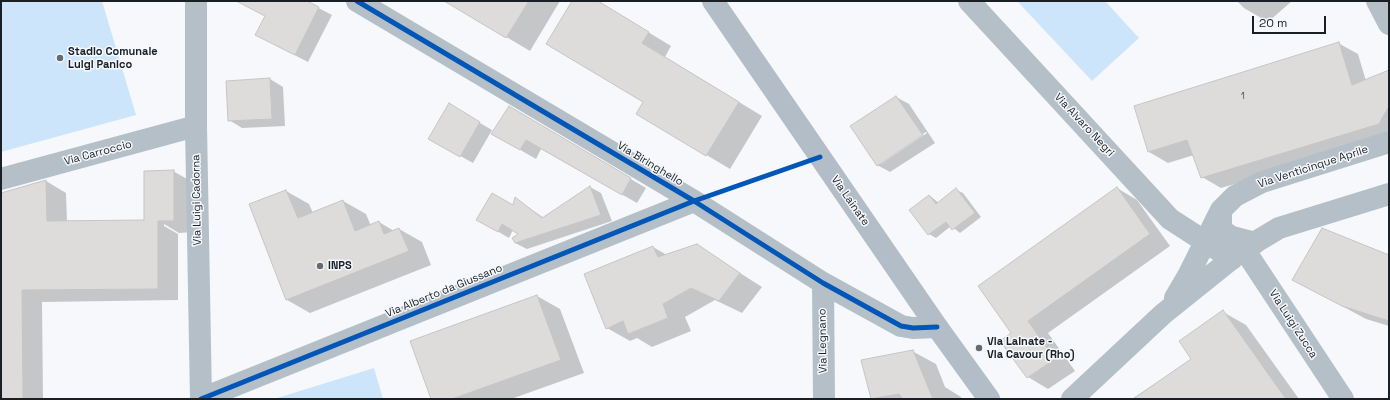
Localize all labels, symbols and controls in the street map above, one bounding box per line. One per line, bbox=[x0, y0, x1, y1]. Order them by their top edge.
scale bar bbox=[1254, 8, 1328, 34]
text: 20 m bbox=[1259, 15, 1287, 31]
place label: Stadio Comunale Luigi Panico bbox=[68, 45, 158, 71]
marker: Stadio Comunale Luigi Panico bbox=[55, 53, 65, 63]
street label: Via Alvaro Negri bbox=[1051, 91, 1117, 159]
house number: 1 bbox=[1241, 92, 1245, 102]
street label: Via Carroccio bbox=[63, 138, 133, 168]
street label: Via Biringhello bbox=[615, 139, 685, 189]
street label: Via Venticinque Aprile bbox=[1256, 143, 1370, 191]
street label: Via Luigi Cadorna bbox=[190, 154, 204, 246]
street label: Via Lainate bbox=[828, 174, 872, 228]
place label: INPS bbox=[328, 259, 352, 273]
marker: INPS bbox=[315, 261, 325, 271]
street label: Via Alberto da Giussano bbox=[384, 261, 504, 321]
street label: Via Luigi Zucca bbox=[1266, 287, 1320, 361]
street label: Via Legnano bbox=[816, 308, 830, 374]
place label: Via Lainate - Via Cavour (Rho) bbox=[987, 335, 1074, 361]
marker: Via Lainate - Via Cavour (Rho) bbox=[974, 343, 984, 353]

